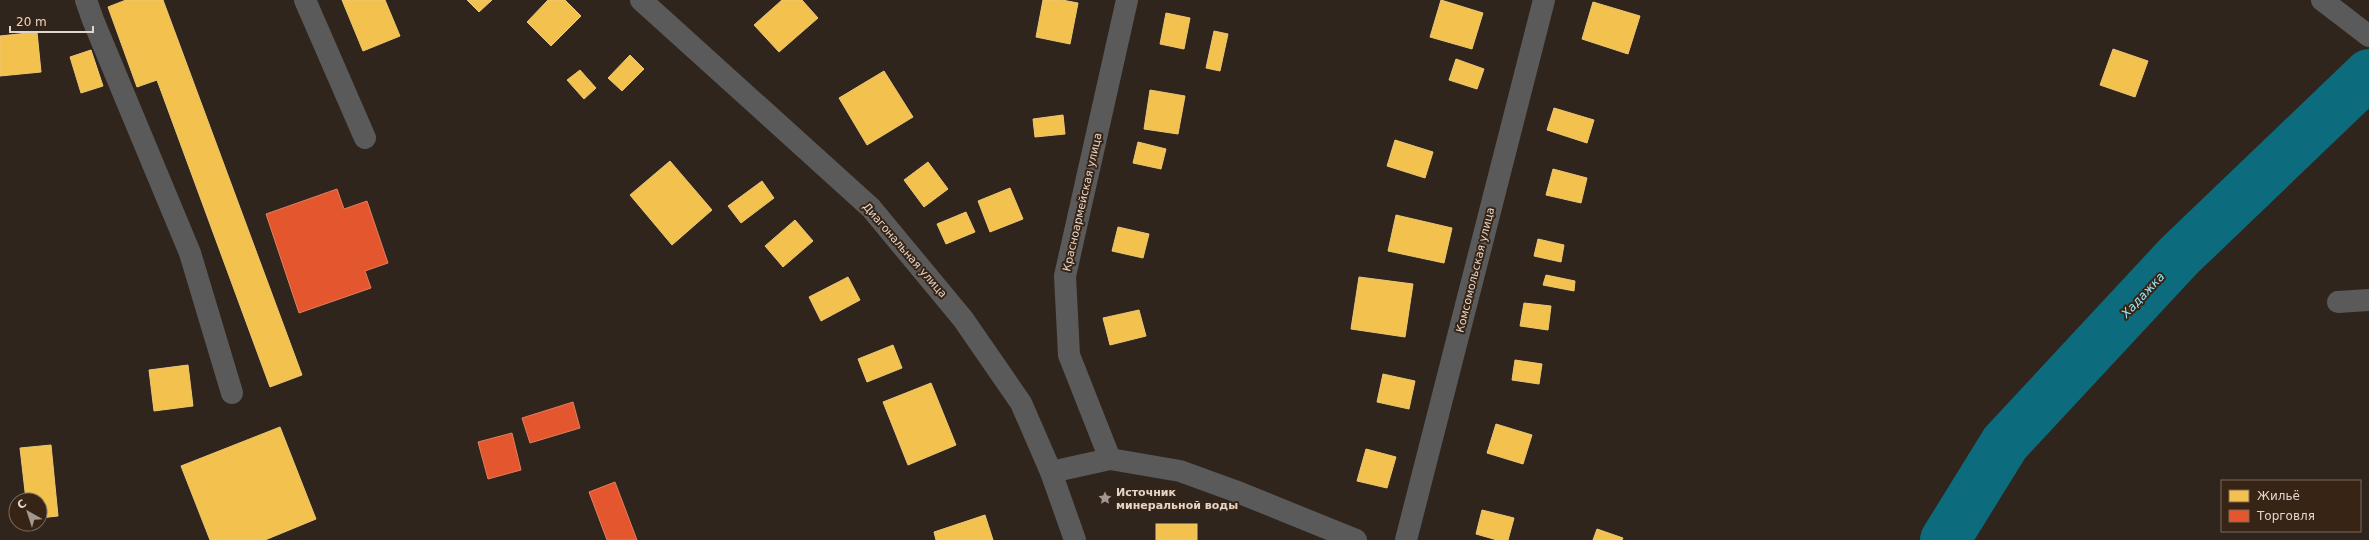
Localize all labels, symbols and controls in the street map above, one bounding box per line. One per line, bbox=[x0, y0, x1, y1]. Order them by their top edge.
scale bar bbox=[10, 8, 93, 34]
text: 20 m bbox=[16, 15, 47, 29]
street label: Красноармейская улица bbox=[1060, 132, 1105, 273]
street label: Диагональная улица bbox=[860, 200, 949, 300]
street label: Комсомольская улица bbox=[1454, 206, 1497, 334]
water label: Хадажка bbox=[2118, 270, 2167, 321]
legend bbox=[2221, 480, 2361, 532]
place label: Источник минеральной воды bbox=[1116, 486, 1238, 512]
text: Жильё bbox=[2257, 489, 2300, 503]
place icon: Источник минеральной воды bbox=[1097, 490, 1113, 506]
north arrow bbox=[8, 492, 48, 532]
text: С bbox=[15, 497, 29, 512]
text: Торговля bbox=[2256, 509, 2315, 523]

